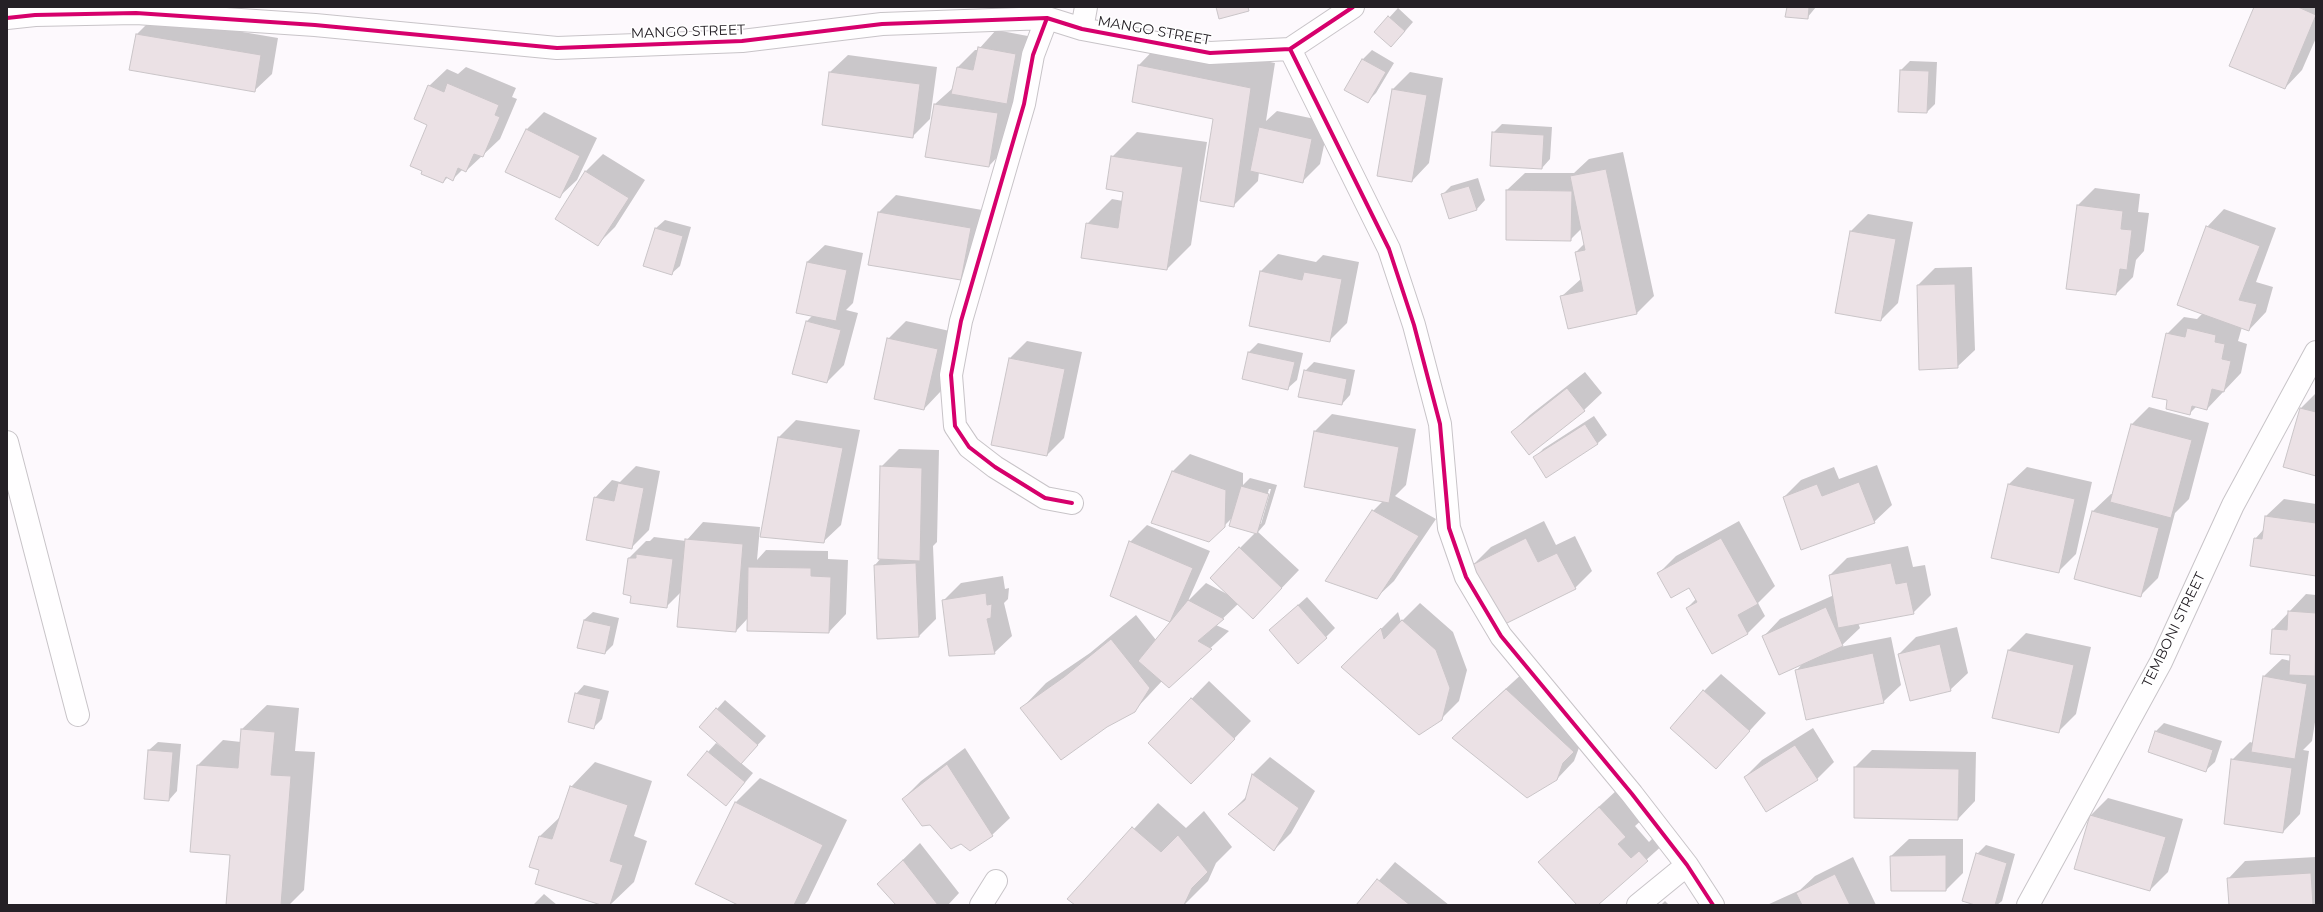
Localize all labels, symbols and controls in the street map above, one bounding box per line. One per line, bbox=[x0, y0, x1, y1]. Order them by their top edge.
street label: MANGO STREET bbox=[1096, 13, 1212, 49]
street label: MANGO STREET bbox=[631, 22, 745, 42]
street label: TEMBONI STREET bbox=[2139, 570, 2209, 690]

